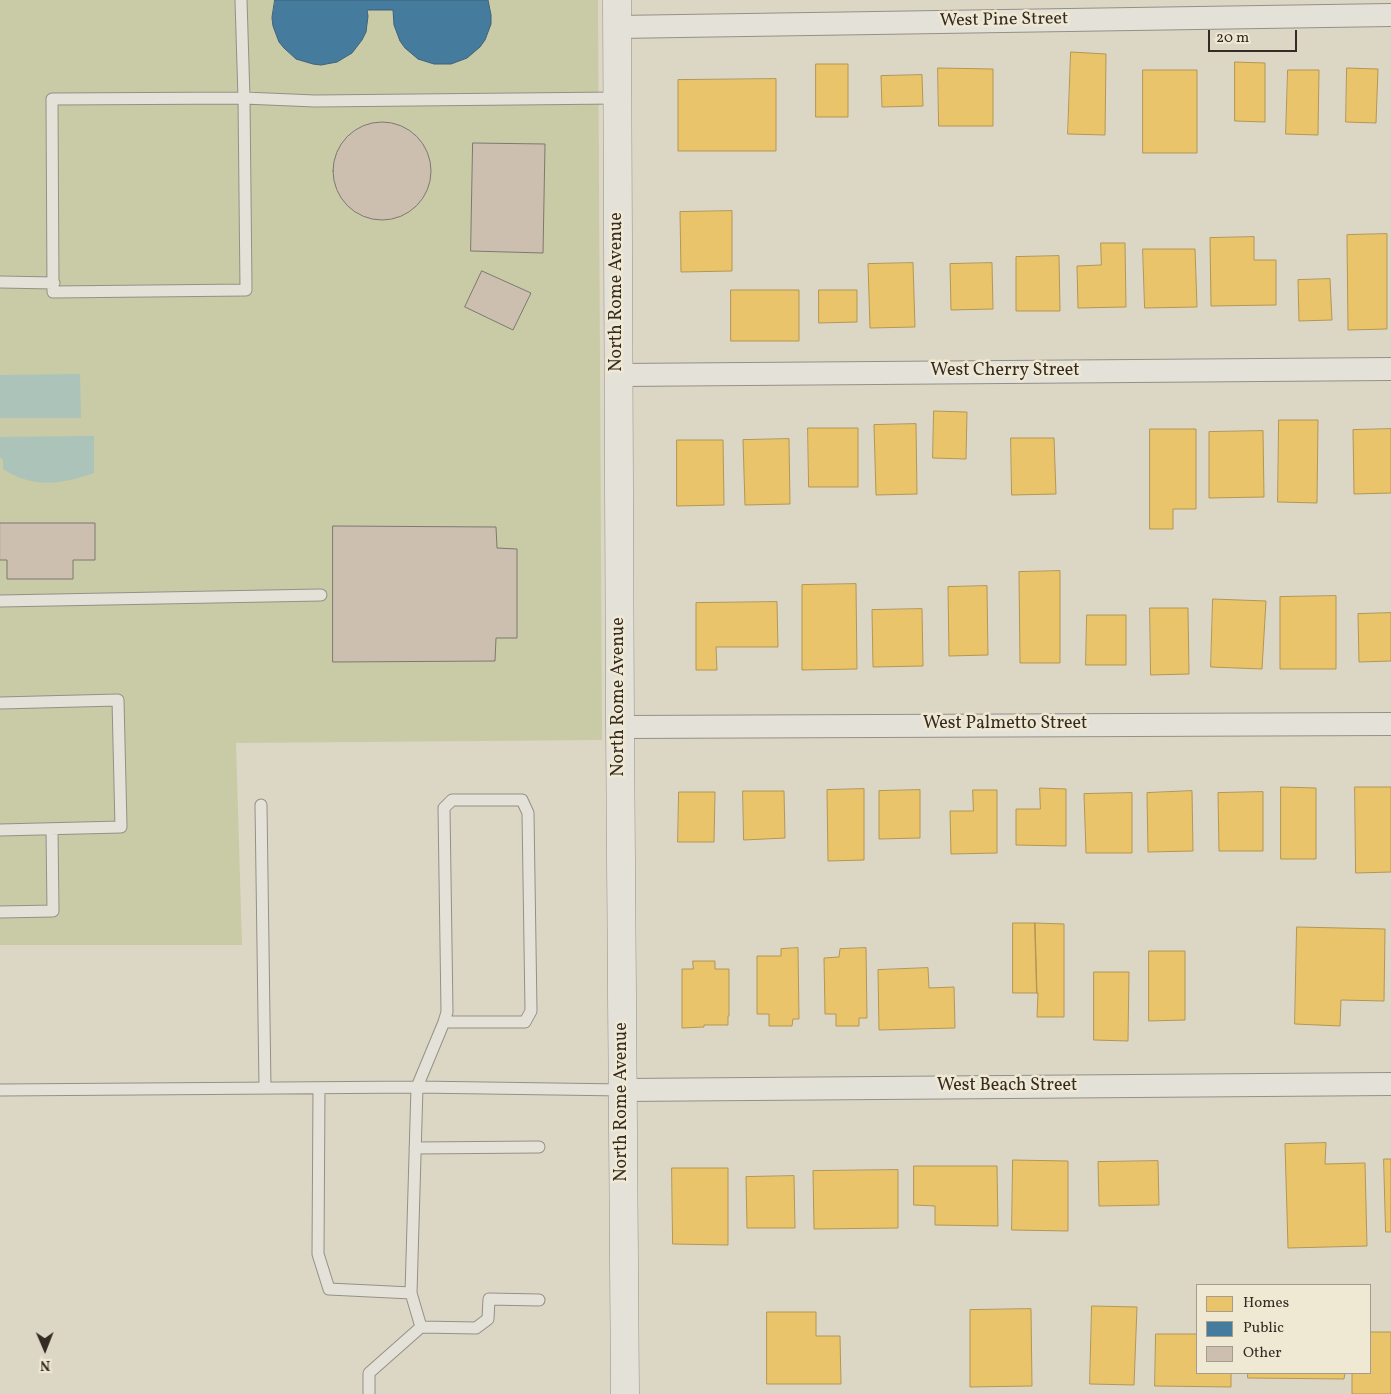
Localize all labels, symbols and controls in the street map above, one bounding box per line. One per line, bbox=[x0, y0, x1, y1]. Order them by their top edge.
street label: West Pine Street bbox=[939, 9, 1069, 33]
scale bar bbox=[1211, 20, 1300, 52]
text: 20 m bbox=[1216, 28, 1249, 49]
street label: North Rome Avenue bbox=[607, 212, 629, 372]
street label: West Cherry Street bbox=[930, 361, 1080, 383]
street label: North Rome Avenue bbox=[609, 617, 631, 777]
street label: West Palmetto Street bbox=[923, 714, 1087, 736]
street label: North Rome Avenue bbox=[612, 1022, 634, 1182]
street label: West Beach Street bbox=[937, 1076, 1077, 1098]
legend bbox=[1196, 1284, 1371, 1374]
text: Homes bbox=[1243, 1293, 1289, 1314]
text: Public bbox=[1243, 1318, 1284, 1339]
north arrow bbox=[20, 1324, 70, 1374]
text: Other bbox=[1243, 1343, 1282, 1364]
text: N bbox=[40, 1355, 51, 1374]

